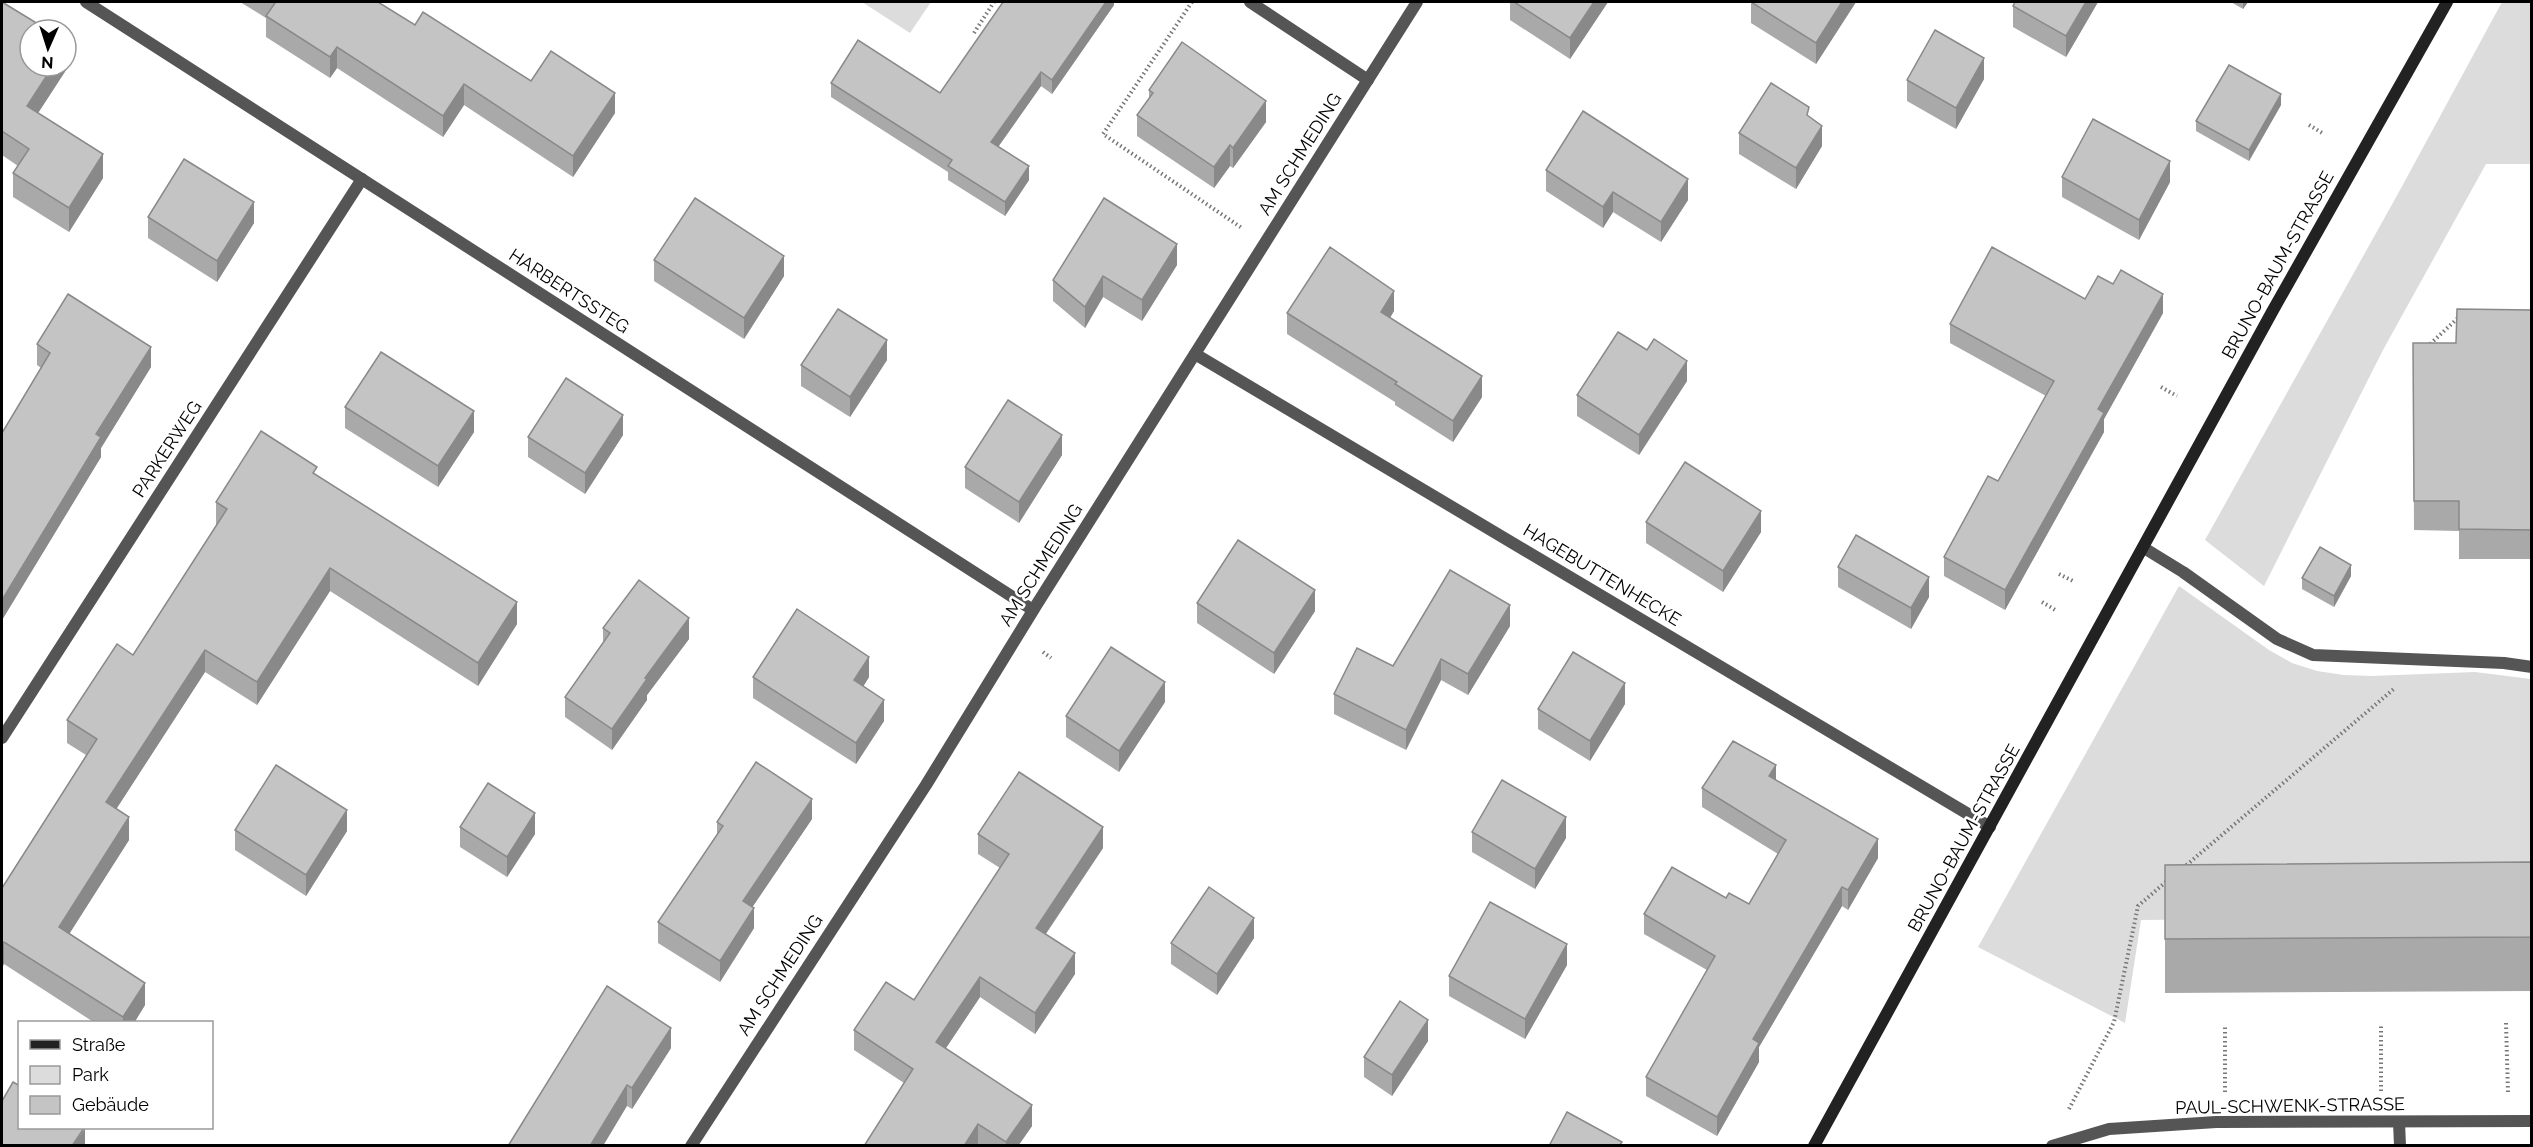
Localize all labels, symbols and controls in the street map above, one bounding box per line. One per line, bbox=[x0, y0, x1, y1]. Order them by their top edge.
north arrow bbox=[18, 18, 78, 78]
text: N bbox=[41, 53, 54, 72]
street label: AM SCHMEDING bbox=[1254, 89, 1346, 219]
street label: BRUNO-BAUM-STRASSE bbox=[2217, 167, 2338, 362]
street label: HARBERTSSTEG bbox=[505, 244, 633, 337]
street label: PARKERWEG bbox=[128, 397, 206, 501]
street label: AM SCHMEDING bbox=[995, 500, 1087, 630]
street label: HAGEBUTTENHECKE bbox=[1520, 519, 1685, 630]
street label: BRUNO-BAUM-STRASSE bbox=[1903, 740, 2024, 935]
street label: AM SCHMEDING bbox=[733, 910, 827, 1039]
legend bbox=[18, 1021, 213, 1129]
text: Straße bbox=[72, 1034, 126, 1055]
text: Park bbox=[72, 1064, 109, 1085]
street label: PAUL-SCHWENK-STRASSE bbox=[2175, 1093, 2405, 1118]
text: Gebäude bbox=[72, 1094, 149, 1115]

